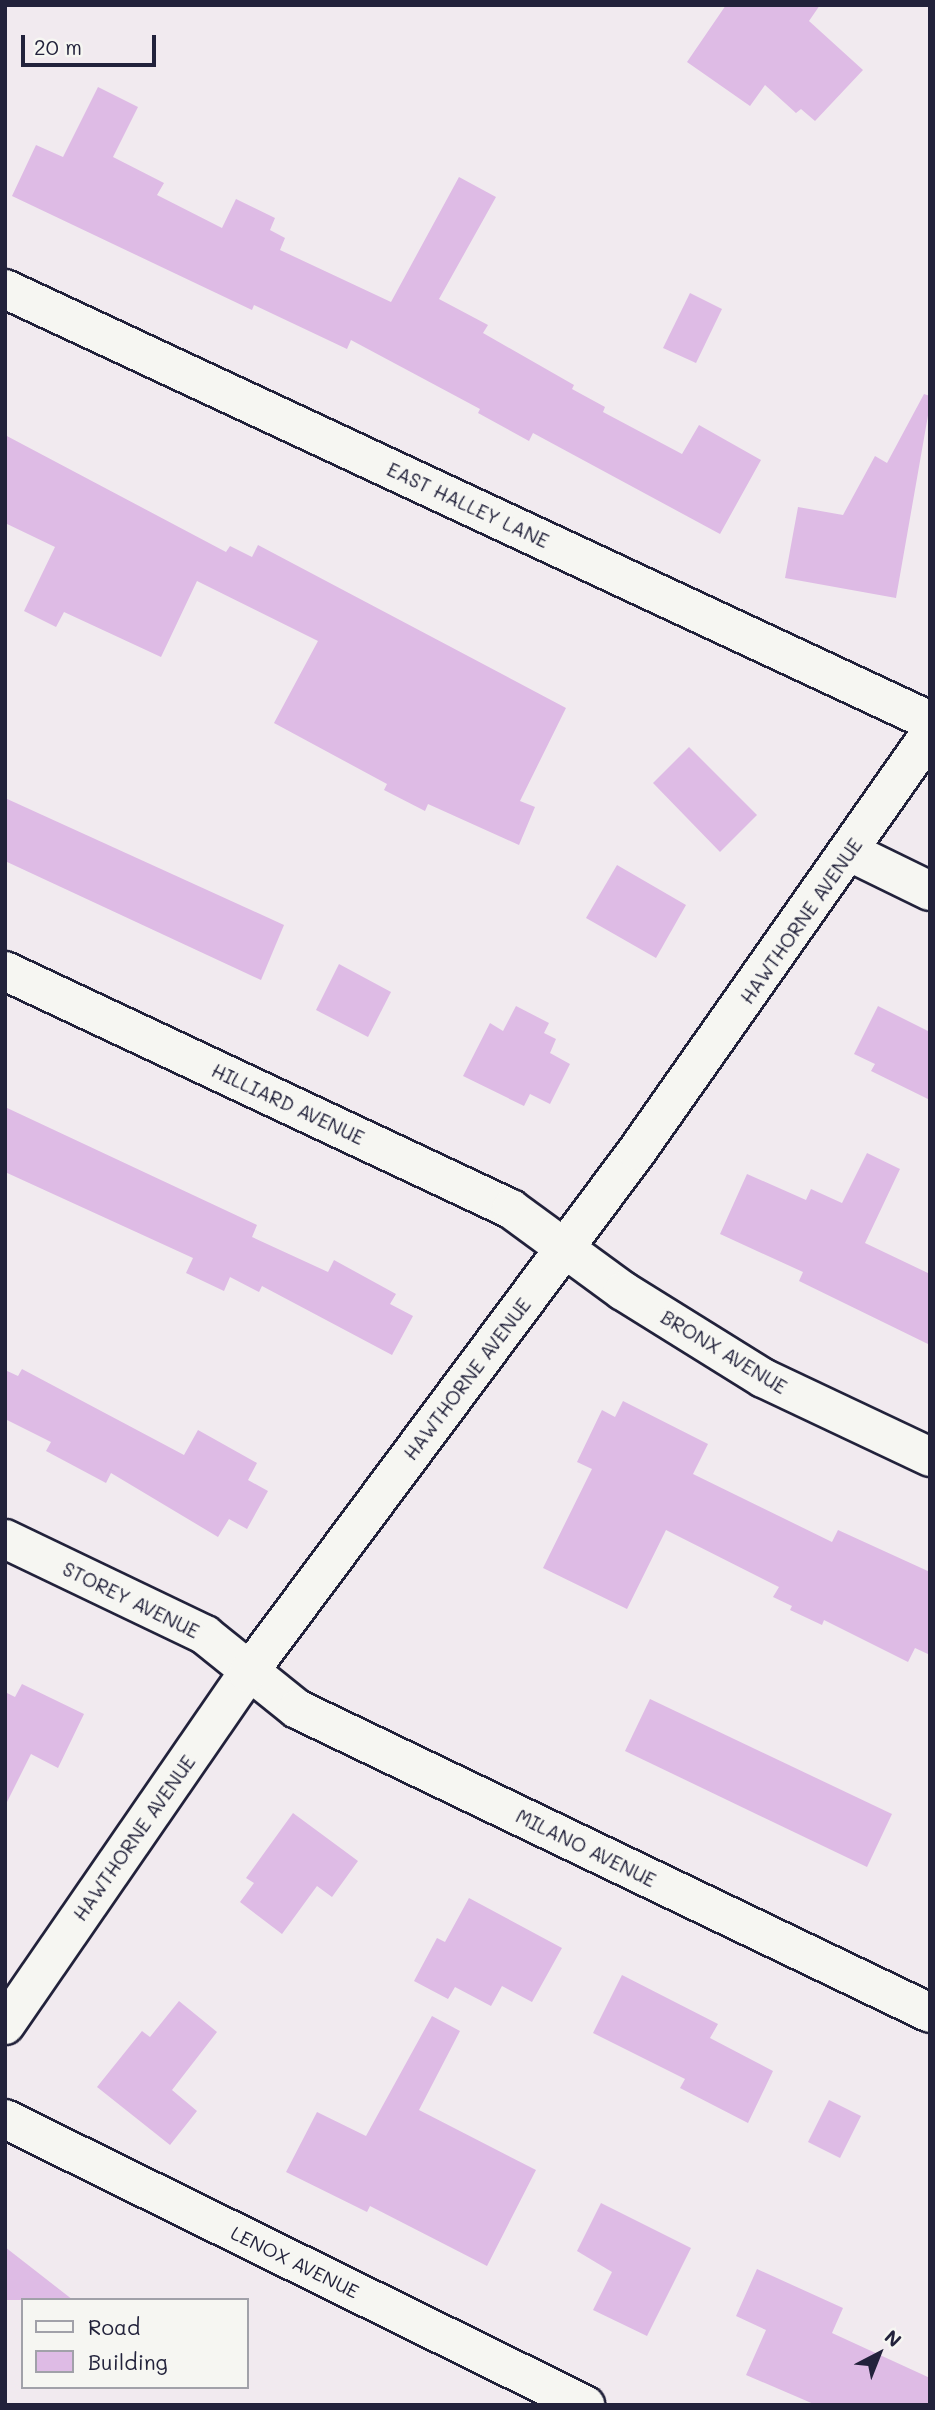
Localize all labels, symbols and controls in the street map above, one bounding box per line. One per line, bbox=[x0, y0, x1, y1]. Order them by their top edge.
scale bar bbox=[24, 21, 159, 65]
text: 20 m bbox=[34, 33, 82, 60]
street label: EAST HALLEY LANE bbox=[384, 458, 552, 552]
street label: HAWTHORNE AVENUE bbox=[735, 834, 867, 1008]
street label: HILLIARD AVENUE bbox=[208, 1059, 368, 1149]
street label: HAWTHORNE AVENUE bbox=[399, 1294, 535, 1464]
street label: BRONX AVENUE bbox=[657, 1305, 791, 1399]
street label: STOREY AVENUE bbox=[59, 1557, 203, 1643]
street label: HAWTHORNE AVENUE bbox=[68, 1751, 200, 1925]
street label: MILANO AVENUE bbox=[512, 1804, 660, 1892]
street label: LENOX AVENUE bbox=[227, 2221, 363, 2303]
legend bbox=[21, 2298, 248, 2389]
text: Road bbox=[88, 2313, 140, 2340]
north arrow bbox=[844, 2319, 914, 2389]
text: N bbox=[880, 2324, 907, 2352]
text: Building bbox=[88, 2348, 168, 2375]

